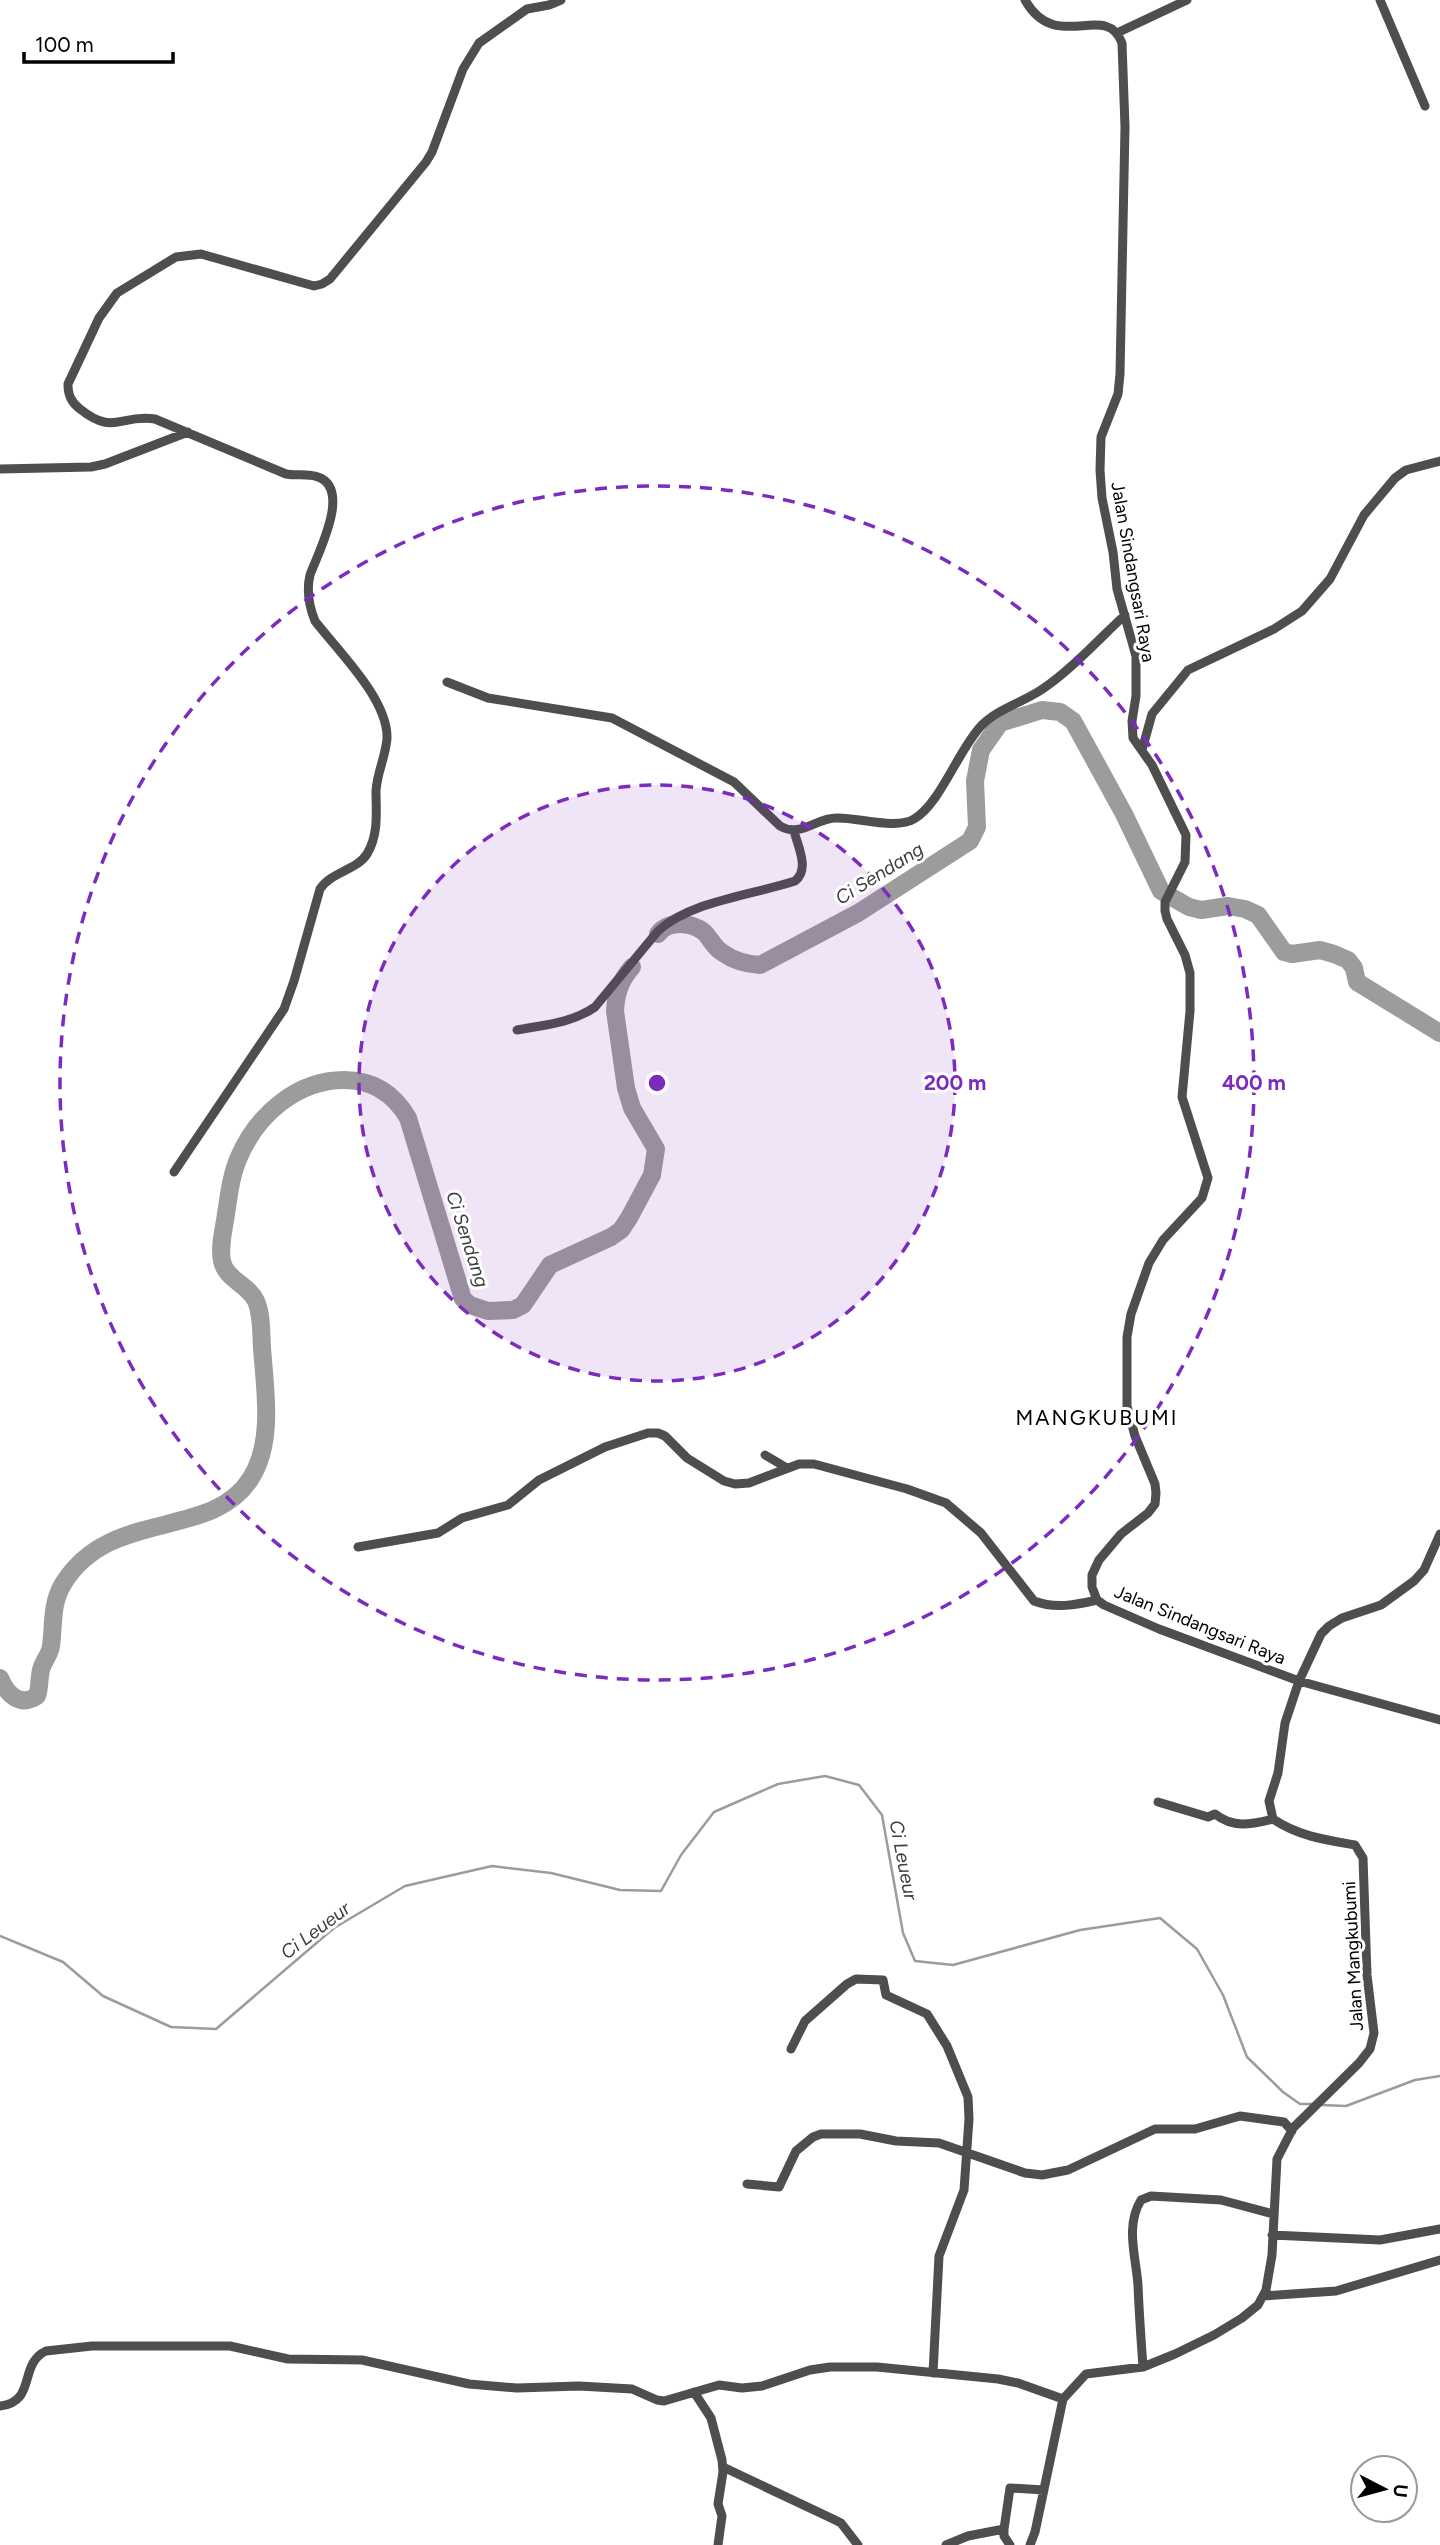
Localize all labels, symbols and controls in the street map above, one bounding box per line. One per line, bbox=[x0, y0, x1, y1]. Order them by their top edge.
scale bar bbox=[24, 21, 173, 65]
text: 100 m bbox=[35, 32, 94, 57]
street label: Jalan Sindangsari Raya bbox=[1106, 480, 1160, 664]
water label: Ci Sendang bbox=[831, 837, 928, 910]
text: 200 m bbox=[924, 1070, 986, 1095]
text: 400 m bbox=[1222, 1070, 1286, 1095]
centre of rings bbox=[645, 1071, 669, 1095]
water label: Ci Sendang bbox=[441, 1188, 494, 1290]
district label: MANGKUBUMI bbox=[1016, 1405, 1179, 1430]
street label: Jalan Sindangsari Raya bbox=[1111, 1581, 1289, 1669]
water label: Ci Leueur bbox=[884, 1818, 923, 1903]
street label: Jalan Mangkubumi bbox=[1338, 1881, 1368, 2031]
water label: Ci Leueur bbox=[276, 1896, 355, 1964]
north arrow bbox=[1349, 2454, 1419, 2524]
text: U bbox=[1388, 2483, 1413, 2499]

